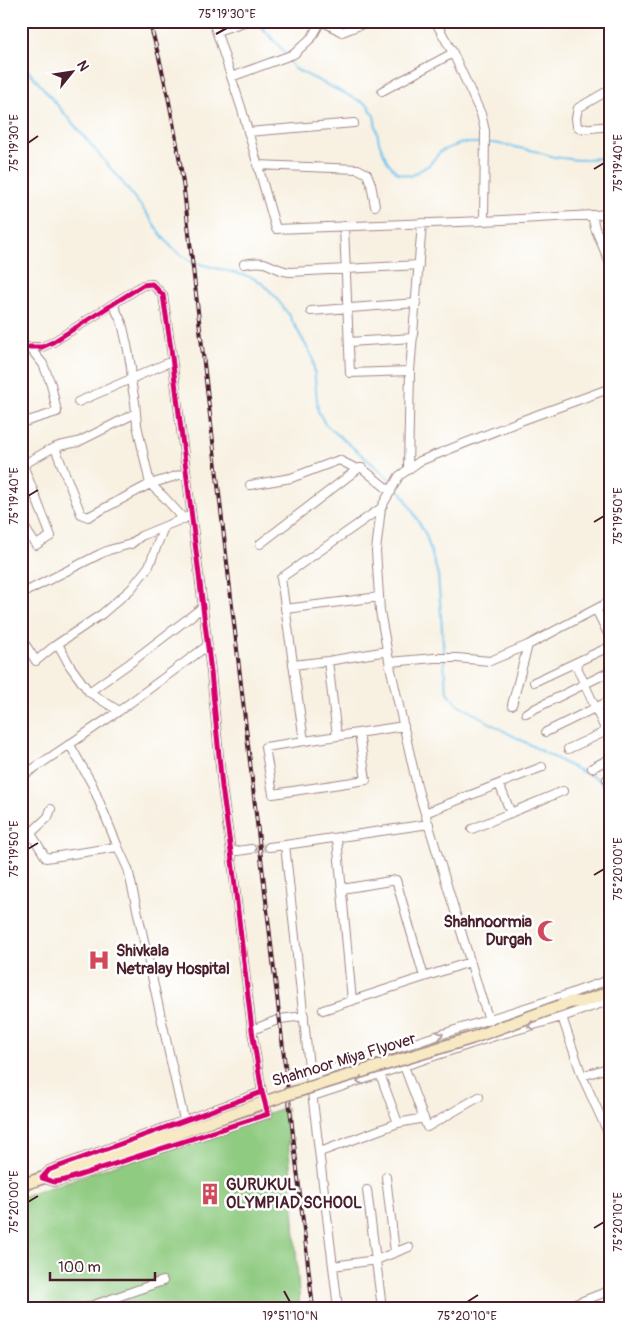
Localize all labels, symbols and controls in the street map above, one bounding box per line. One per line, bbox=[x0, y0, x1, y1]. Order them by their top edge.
text: 75°19'30"E bbox=[198, 7, 256, 22]
north arrow bbox=[48, 48, 98, 98]
text: N bbox=[73, 57, 93, 74]
text: 75°19'30"E bbox=[7, 114, 22, 172]
text: 75°19'40"E bbox=[611, 134, 626, 192]
text: 75°19'40"E bbox=[7, 467, 22, 525]
text: 75°19'50"E bbox=[611, 487, 626, 545]
text: 75°19'50"E bbox=[7, 820, 22, 878]
text: 75°20'00"E bbox=[611, 838, 626, 900]
place label: Shahnoormia Durgah bbox=[443, 912, 533, 950]
mosque icon: Shahnoormia Durgah bbox=[535, 918, 561, 944]
place label: Shivkala Netralay Hospital bbox=[116, 941, 230, 979]
hospital icon: Shivkala Netralay Hospital bbox=[86, 947, 112, 973]
one-way arrow bbox=[528, 1020, 536, 1030]
street label: Shahnoor Miya Flyover bbox=[270, 1029, 419, 1091]
one-way arrow bbox=[436, 1031, 444, 1041]
one-way arrow bbox=[356, 1075, 364, 1085]
text: 75°20'00"E bbox=[7, 1171, 22, 1233]
place label: GURUKUL OLYMPIAD SCHOOL bbox=[226, 1175, 362, 1213]
building icon: GURUKUL OLYMPIAD SCHOOL bbox=[197, 1181, 223, 1207]
text: 75°20'10"E bbox=[611, 1192, 626, 1252]
scale bar bbox=[50, 1249, 155, 1281]
text: 100 m bbox=[58, 1258, 101, 1277]
text: 19°51'10"N bbox=[262, 1309, 318, 1324]
text: 75°20'10"E bbox=[437, 1309, 497, 1324]

